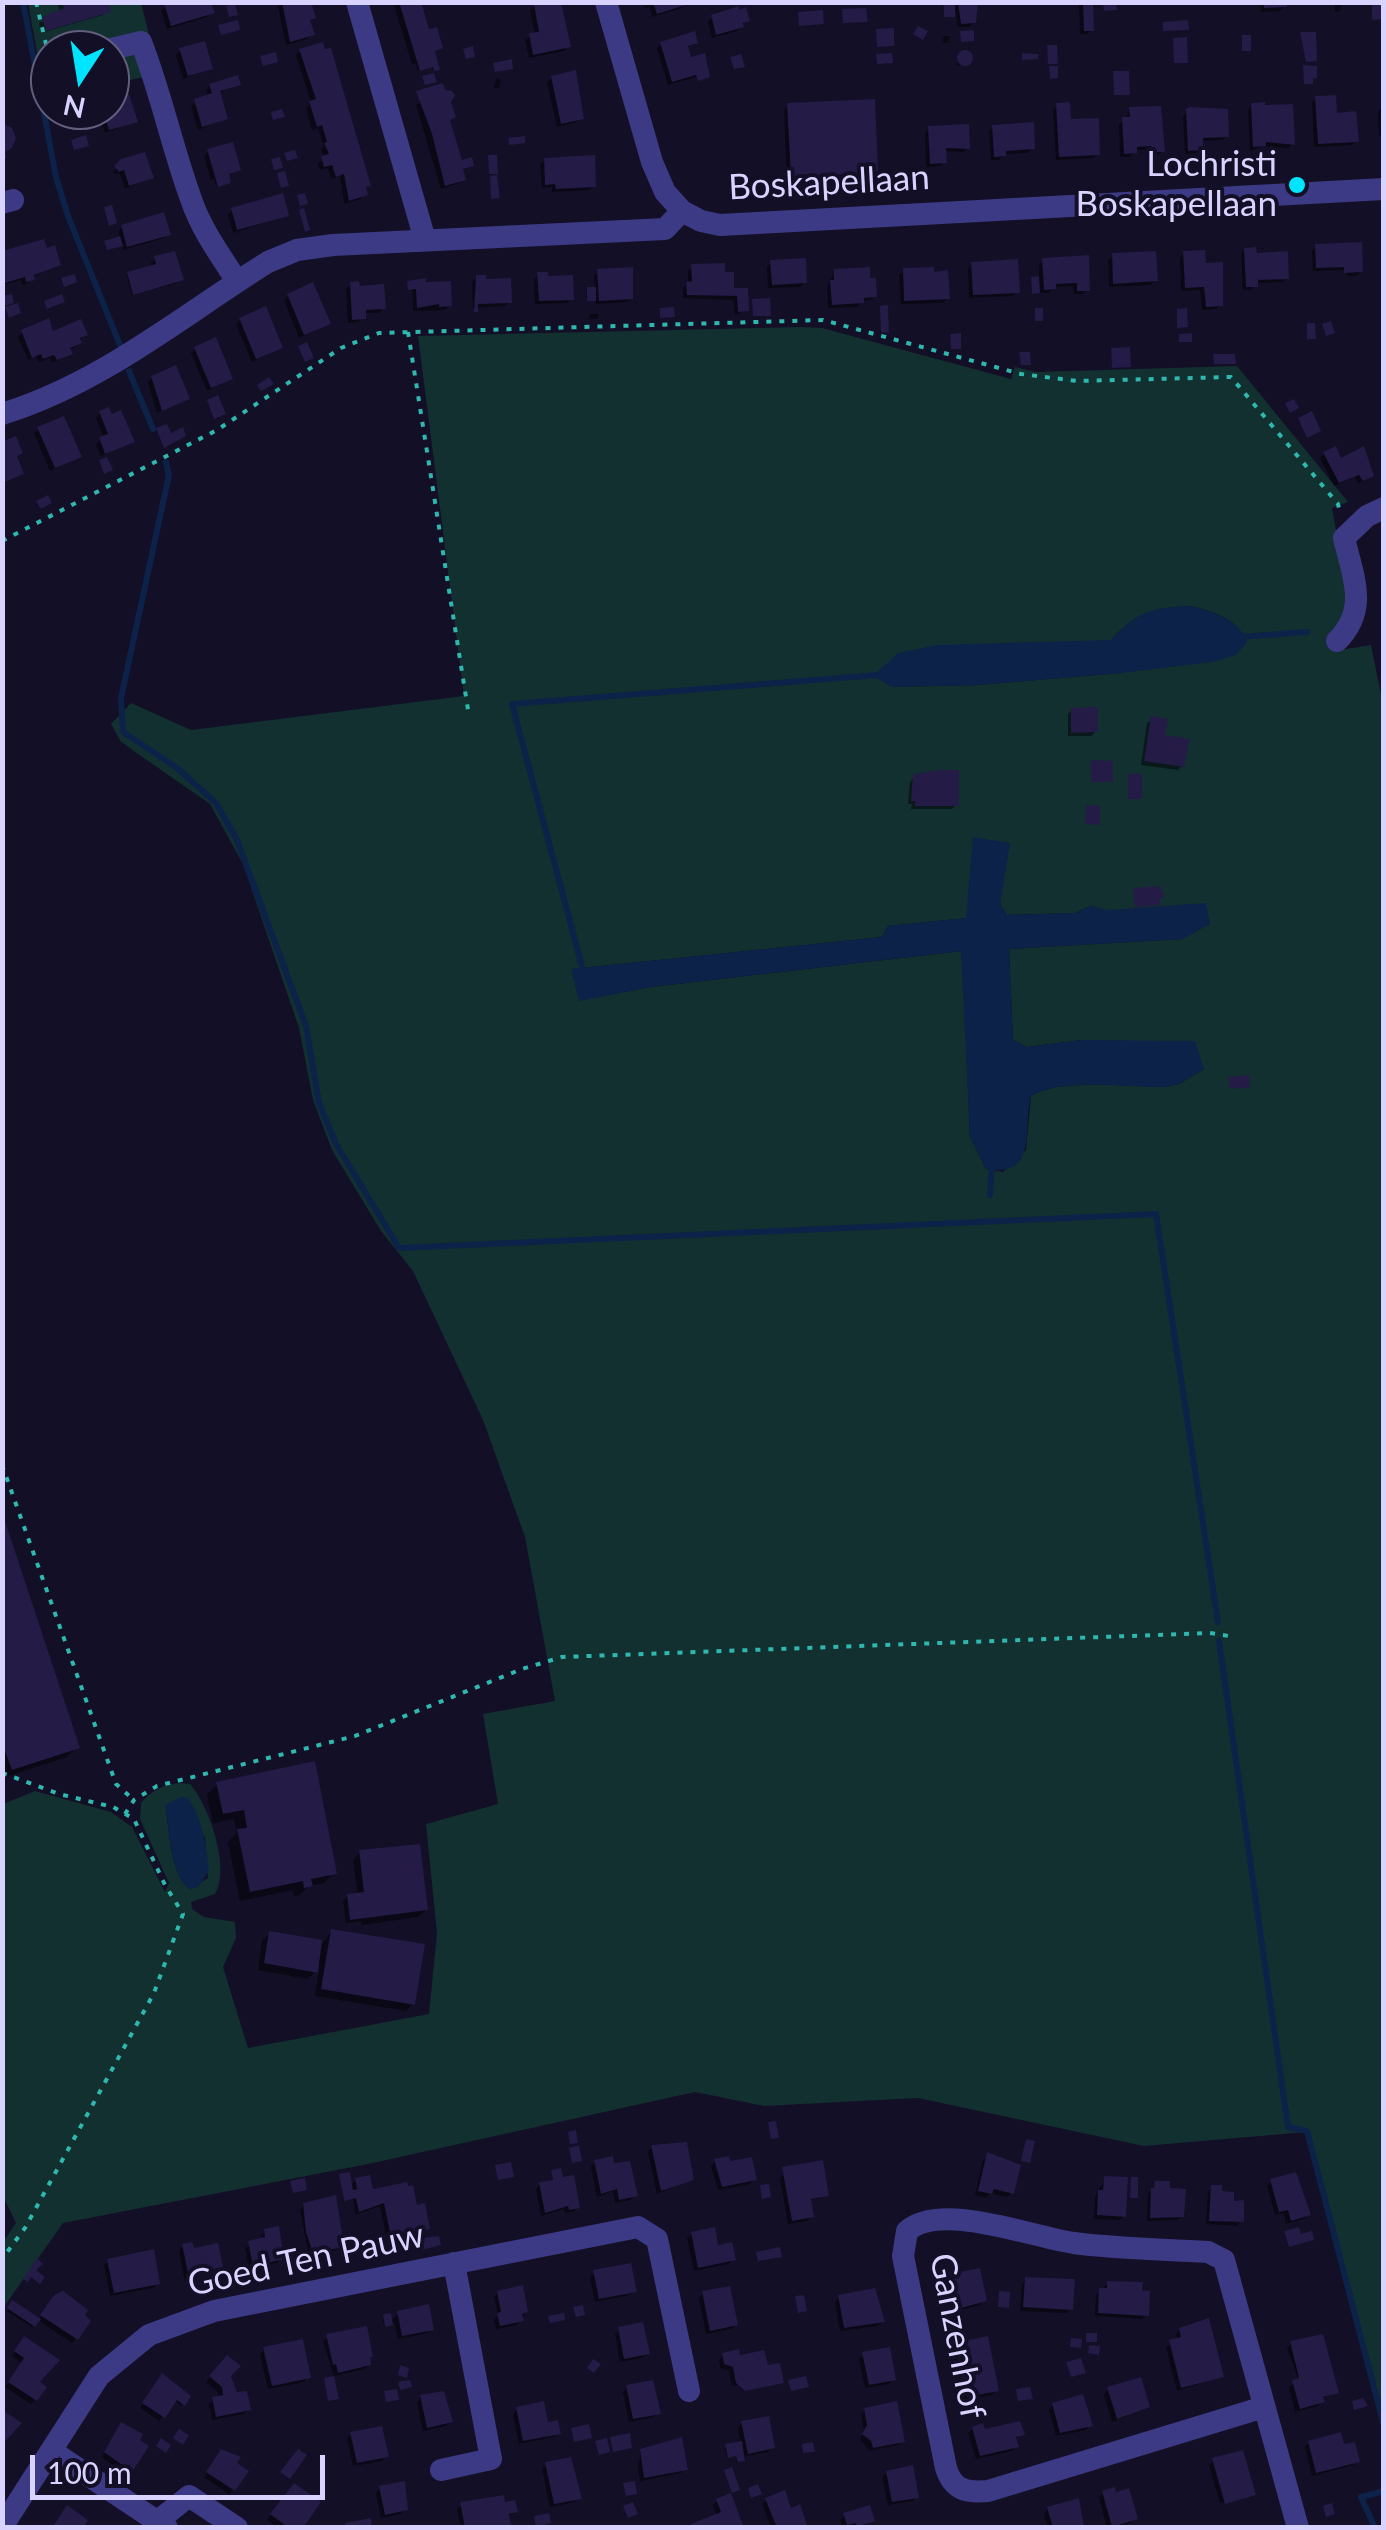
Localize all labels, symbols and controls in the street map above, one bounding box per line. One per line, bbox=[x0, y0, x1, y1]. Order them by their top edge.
north arrow bbox=[30, 30, 130, 130]
text: N bbox=[60, 89, 88, 126]
place label: Lochristi Boskapellaan bbox=[1076, 144, 1277, 226]
street label: Boskapellaan bbox=[727, 157, 931, 209]
marker: Lochristi Boskapellaan bbox=[1286, 174, 1308, 196]
street label: Goed Ten Pauw bbox=[184, 2214, 428, 2306]
street label: Ganzenhof bbox=[920, 2250, 994, 2422]
scale bar bbox=[35, 2435, 330, 2497]
text: 100 m bbox=[47, 2454, 132, 2490]

